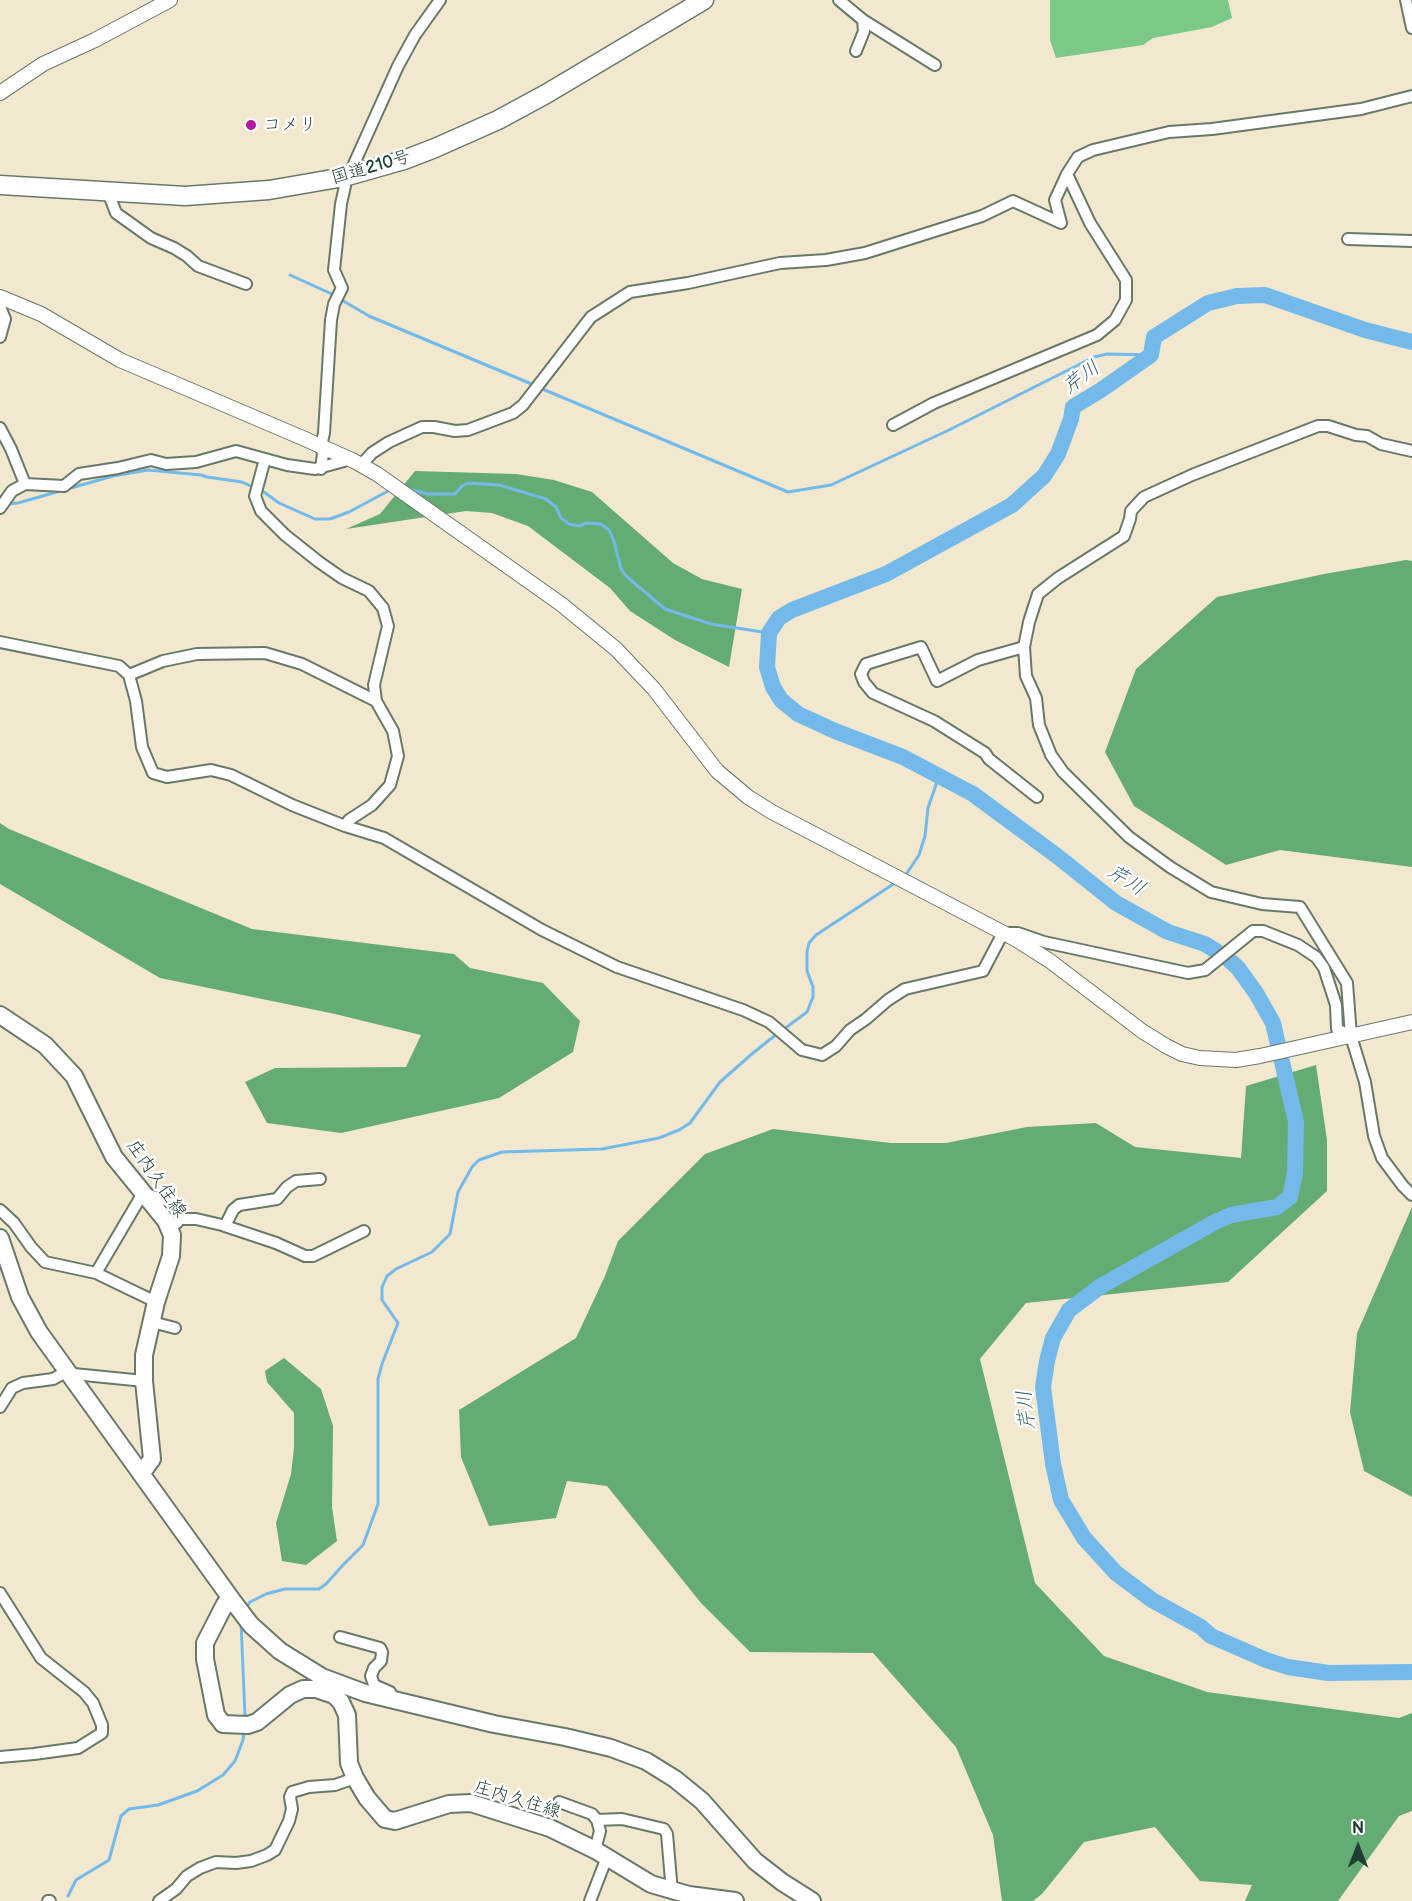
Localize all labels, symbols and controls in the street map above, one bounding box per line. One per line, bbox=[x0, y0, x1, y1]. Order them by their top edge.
place label: コメリ bbox=[263, 114, 317, 136]
marker: コメリ bbox=[244, 118, 258, 132]
street label: 国道210号 bbox=[329, 146, 413, 190]
water label: 芹川 bbox=[1059, 356, 1105, 400]
water label: 芹川 bbox=[1103, 860, 1149, 902]
street label: 庄内久住線 bbox=[121, 1136, 191, 1222]
water label: 芹川 bbox=[1013, 1389, 1041, 1431]
street label: 庄内久住線 bbox=[471, 1777, 563, 1823]
north arrow bbox=[1328, 1817, 1388, 1877]
text: N bbox=[1352, 1819, 1364, 1838]

